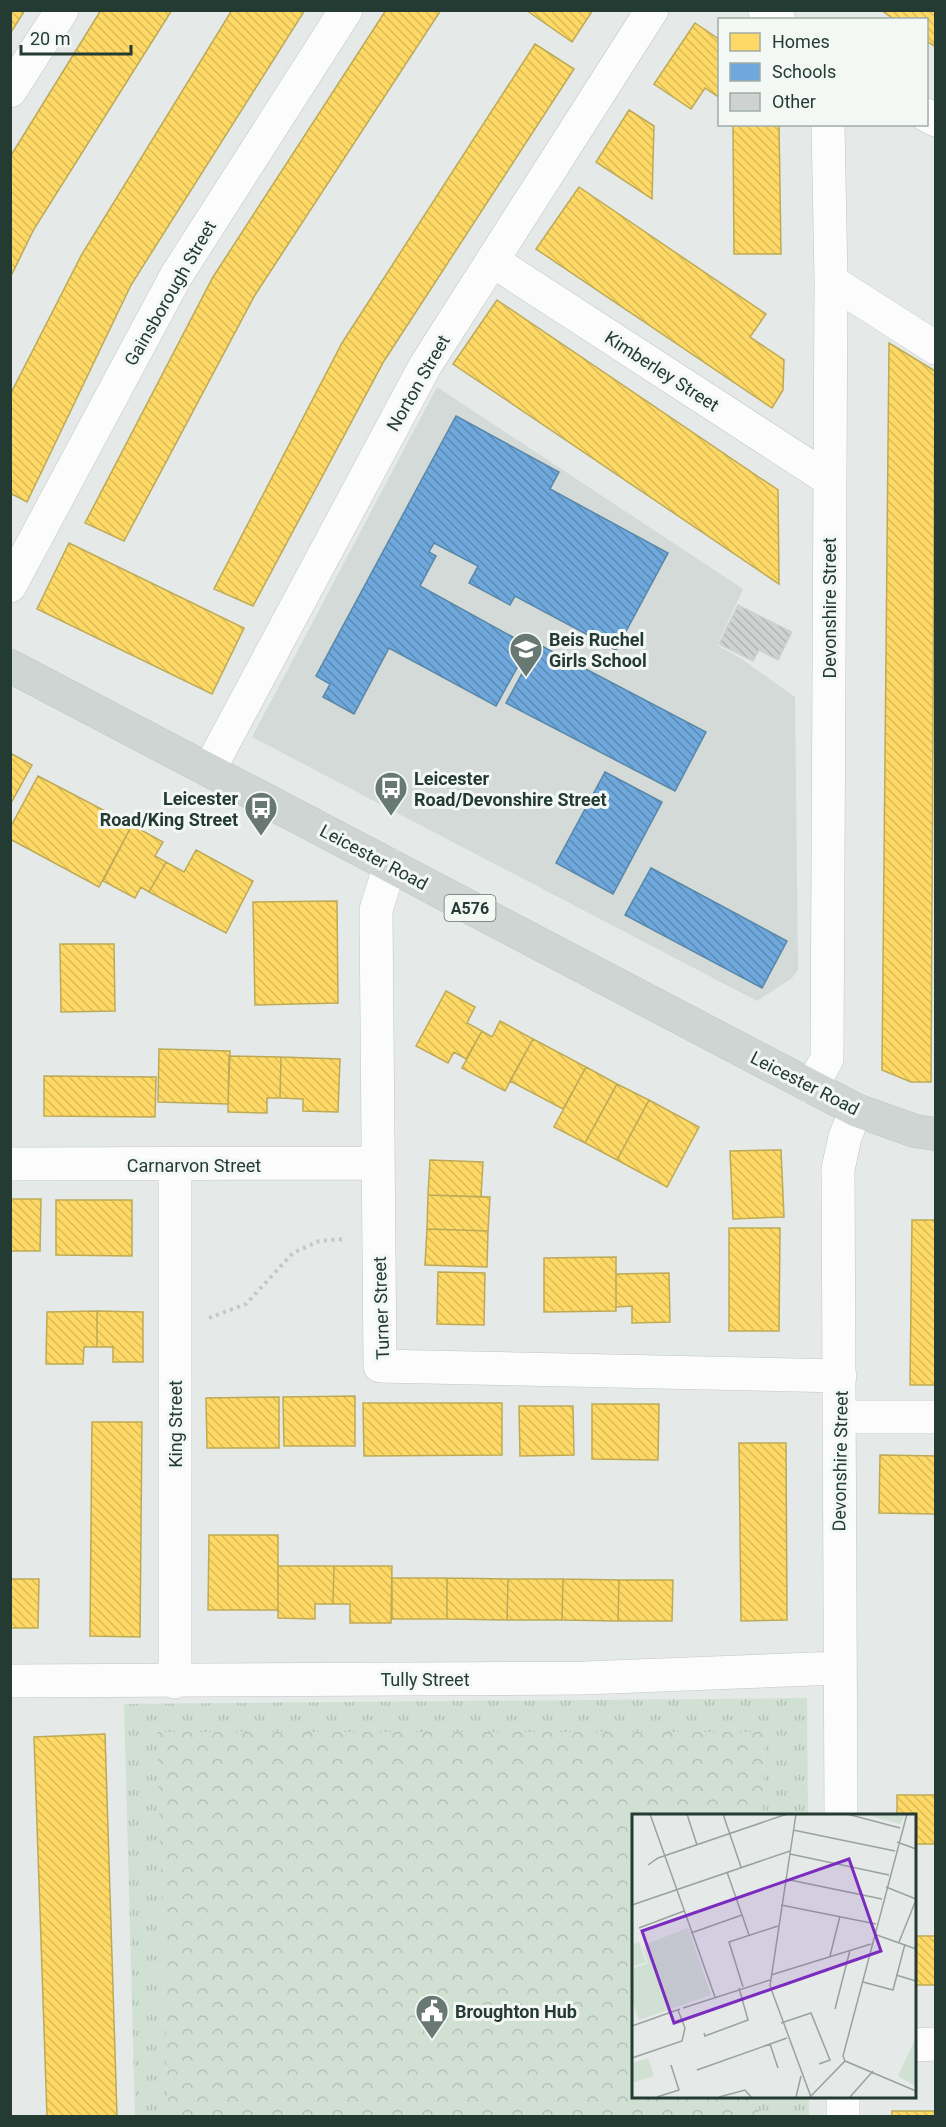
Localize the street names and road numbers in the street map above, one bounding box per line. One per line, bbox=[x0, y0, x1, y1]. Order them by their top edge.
street label: Gainsborough Street bbox=[120, 217, 220, 369]
street label: Kimberley Street bbox=[601, 326, 723, 416]
street label: Norton Street bbox=[382, 331, 454, 435]
street label: Devonshire Street bbox=[819, 537, 840, 679]
street label: Leicester Road bbox=[316, 820, 432, 894]
road number: A576 bbox=[444, 895, 496, 921]
street label: Leicester Road bbox=[747, 1047, 863, 1119]
street label: Carnarvon Street bbox=[127, 1155, 261, 1176]
street label: Turner Street bbox=[369, 1256, 393, 1360]
street label: King Street bbox=[165, 1380, 186, 1468]
street label: Devonshire Street bbox=[828, 1390, 852, 1532]
street label: Tully Street bbox=[380, 1669, 470, 1690]

